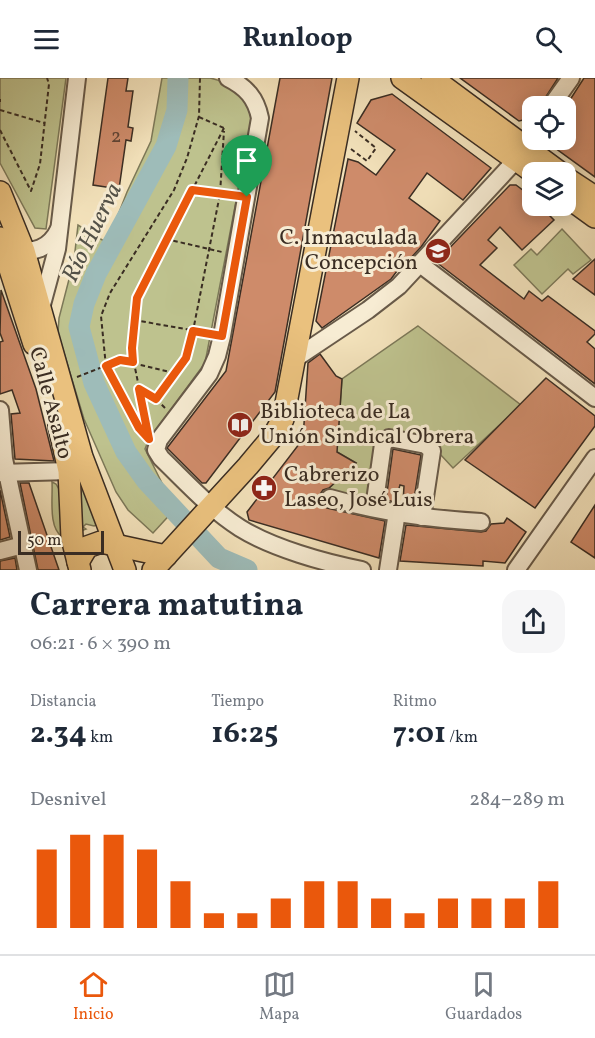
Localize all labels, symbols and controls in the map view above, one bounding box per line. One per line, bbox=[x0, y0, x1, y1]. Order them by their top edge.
text: Runloop bbox=[242, 20, 353, 58]
icon: menu bbox=[30, 23, 63, 56]
icon: search bbox=[532, 23, 565, 56]
map controls bbox=[522, 96, 576, 216]
button: locate bbox=[522, 96, 576, 150]
house number: 2 bbox=[111, 123, 121, 151]
pin bbox=[221, 135, 272, 197]
icon: arrive bbox=[230, 144, 263, 177]
button: layers bbox=[522, 162, 576, 216]
water label: Río Huerva bbox=[54, 178, 132, 288]
place label: C. Inmaculada Concepción bbox=[280, 223, 418, 279]
school or university icon: C. Inmaculada Concepción bbox=[423, 236, 453, 266]
street label: Calle Asalto bbox=[20, 343, 80, 463]
place label: Biblioteca de La Unión Sindical Obrera bbox=[260, 397, 475, 453]
library icon: Biblioteca de La Unión Sindical Obrera bbox=[225, 410, 255, 440]
place label: Cabrerizo Laseo, José Luis bbox=[284, 460, 433, 516]
pharmacy icon: Cabrerizo Laseo, José Luis bbox=[249, 473, 279, 503]
scale bar bbox=[18, 528, 104, 556]
text: 50 m bbox=[27, 530, 61, 552]
text: Carrera matutina bbox=[30, 584, 304, 630]
button: share bbox=[502, 590, 565, 653]
text: 06:21 · 6 × 390 m bbox=[30, 630, 171, 658]
text: Distancia bbox=[30, 691, 96, 713]
text: Tiempo bbox=[211, 691, 264, 713]
text: Ritmo bbox=[393, 691, 437, 713]
text: 2.34 bbox=[30, 713, 87, 755]
text: 16:25 bbox=[211, 713, 278, 755]
text: 7:01 bbox=[393, 713, 446, 755]
text: km bbox=[87, 727, 113, 749]
text: /km bbox=[446, 727, 478, 749]
text: Desnivel bbox=[30, 786, 106, 814]
text: 284–289 m bbox=[469, 786, 565, 814]
tab: Inicio bbox=[73, 968, 113, 1026]
tab: Mapa bbox=[259, 968, 299, 1026]
tab: Guardados bbox=[445, 968, 522, 1026]

